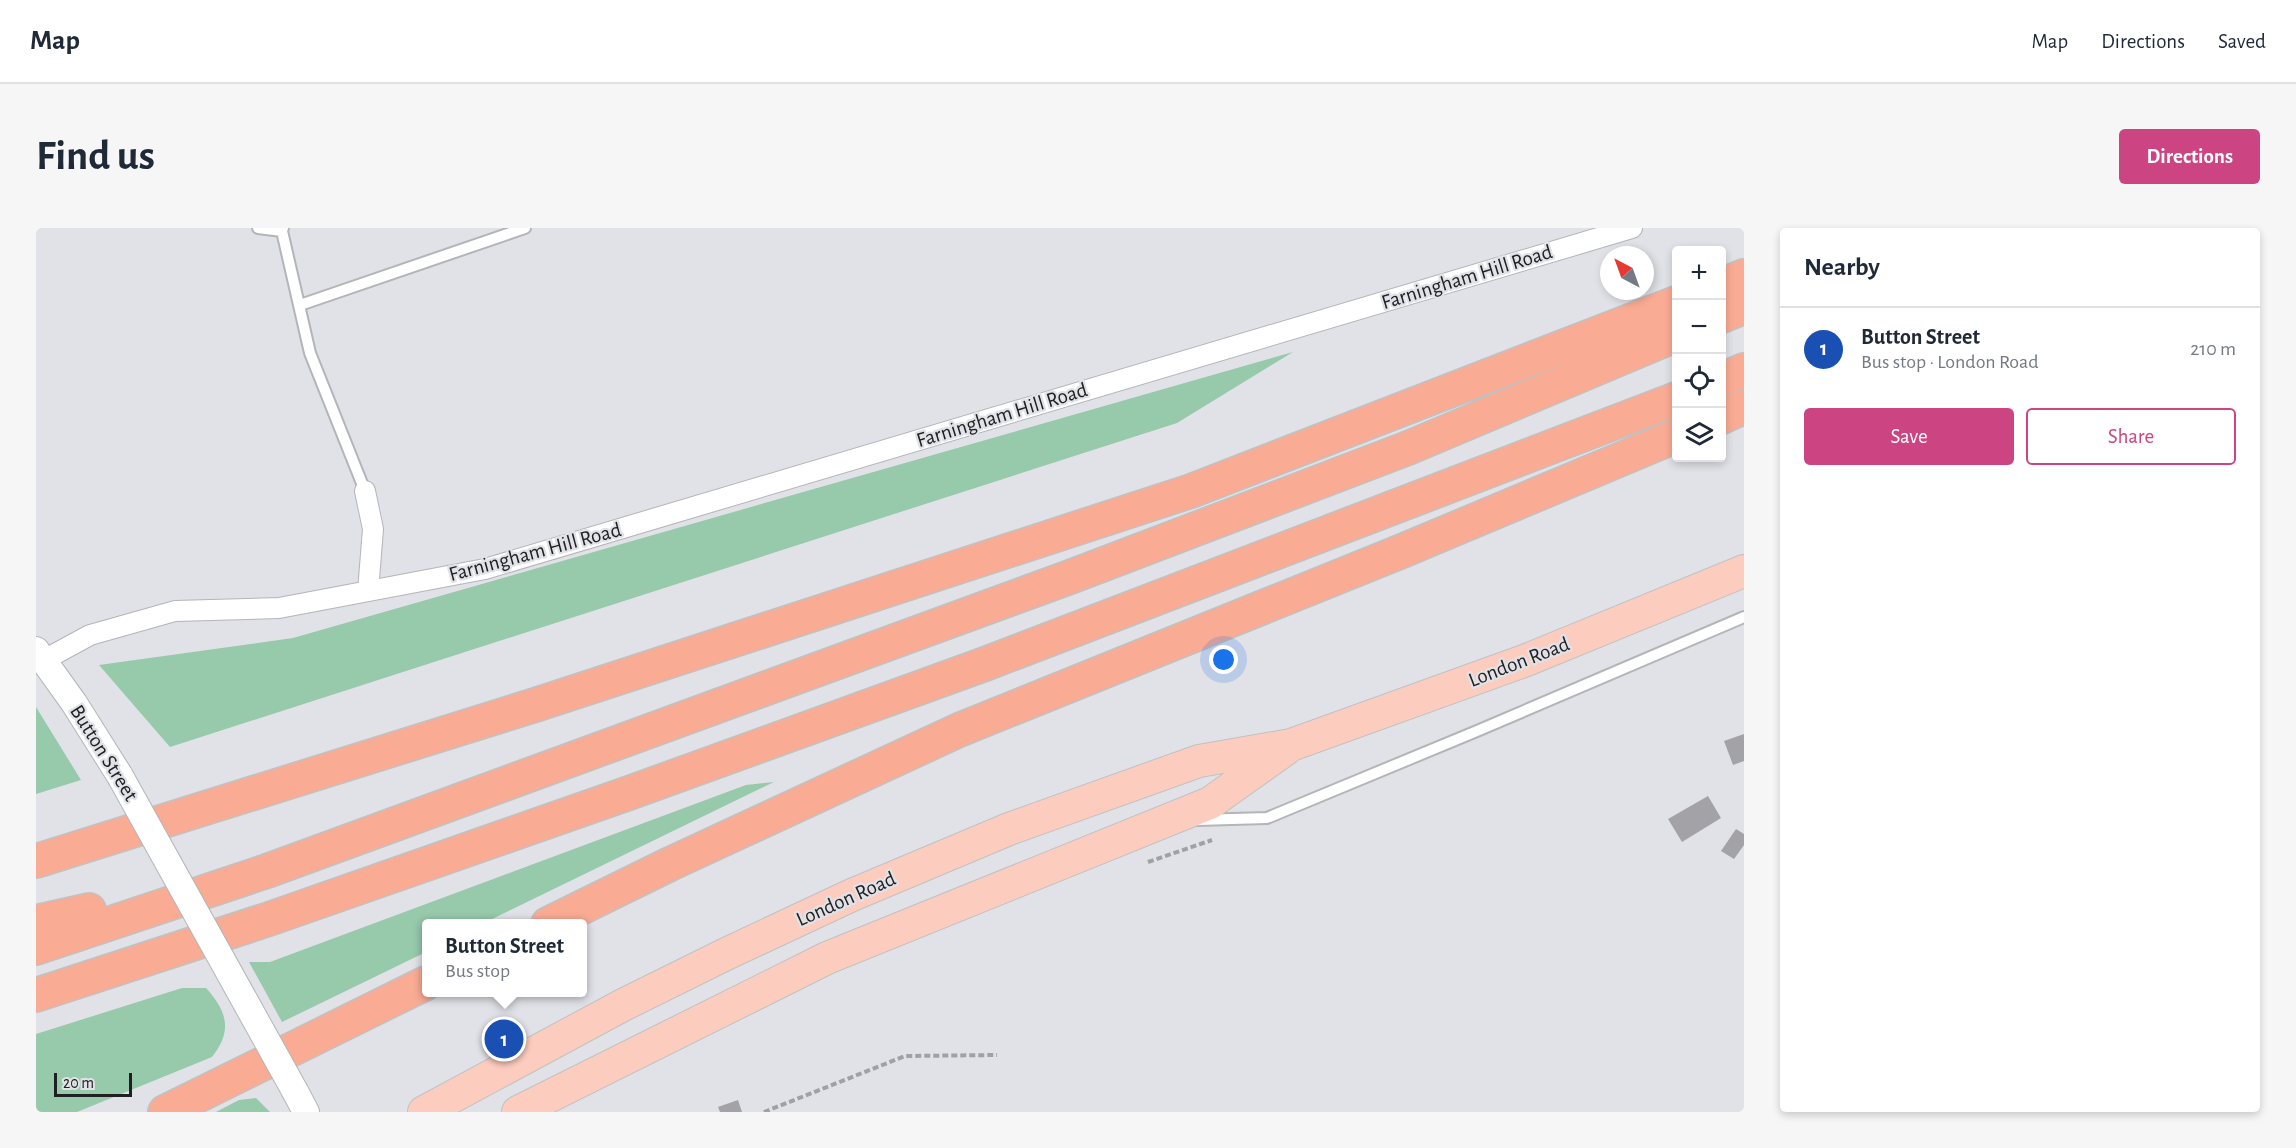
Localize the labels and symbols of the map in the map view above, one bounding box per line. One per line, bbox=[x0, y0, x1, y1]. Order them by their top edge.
street label: Farningham Hill Road bbox=[1379, 241, 1555, 313]
north arrow bbox=[1600, 246, 1654, 300]
street label: Farningham Hill Road bbox=[914, 379, 1090, 451]
street label: Farningham Hill Road bbox=[447, 519, 624, 585]
street label: London Road bbox=[1466, 633, 1573, 691]
your location bbox=[1209, 645, 1238, 674]
street label: Button Street bbox=[66, 701, 142, 805]
street label: London Road bbox=[793, 868, 899, 930]
pin: 1 bbox=[484, 1016, 524, 1062]
scale bar bbox=[54, 1070, 132, 1098]

